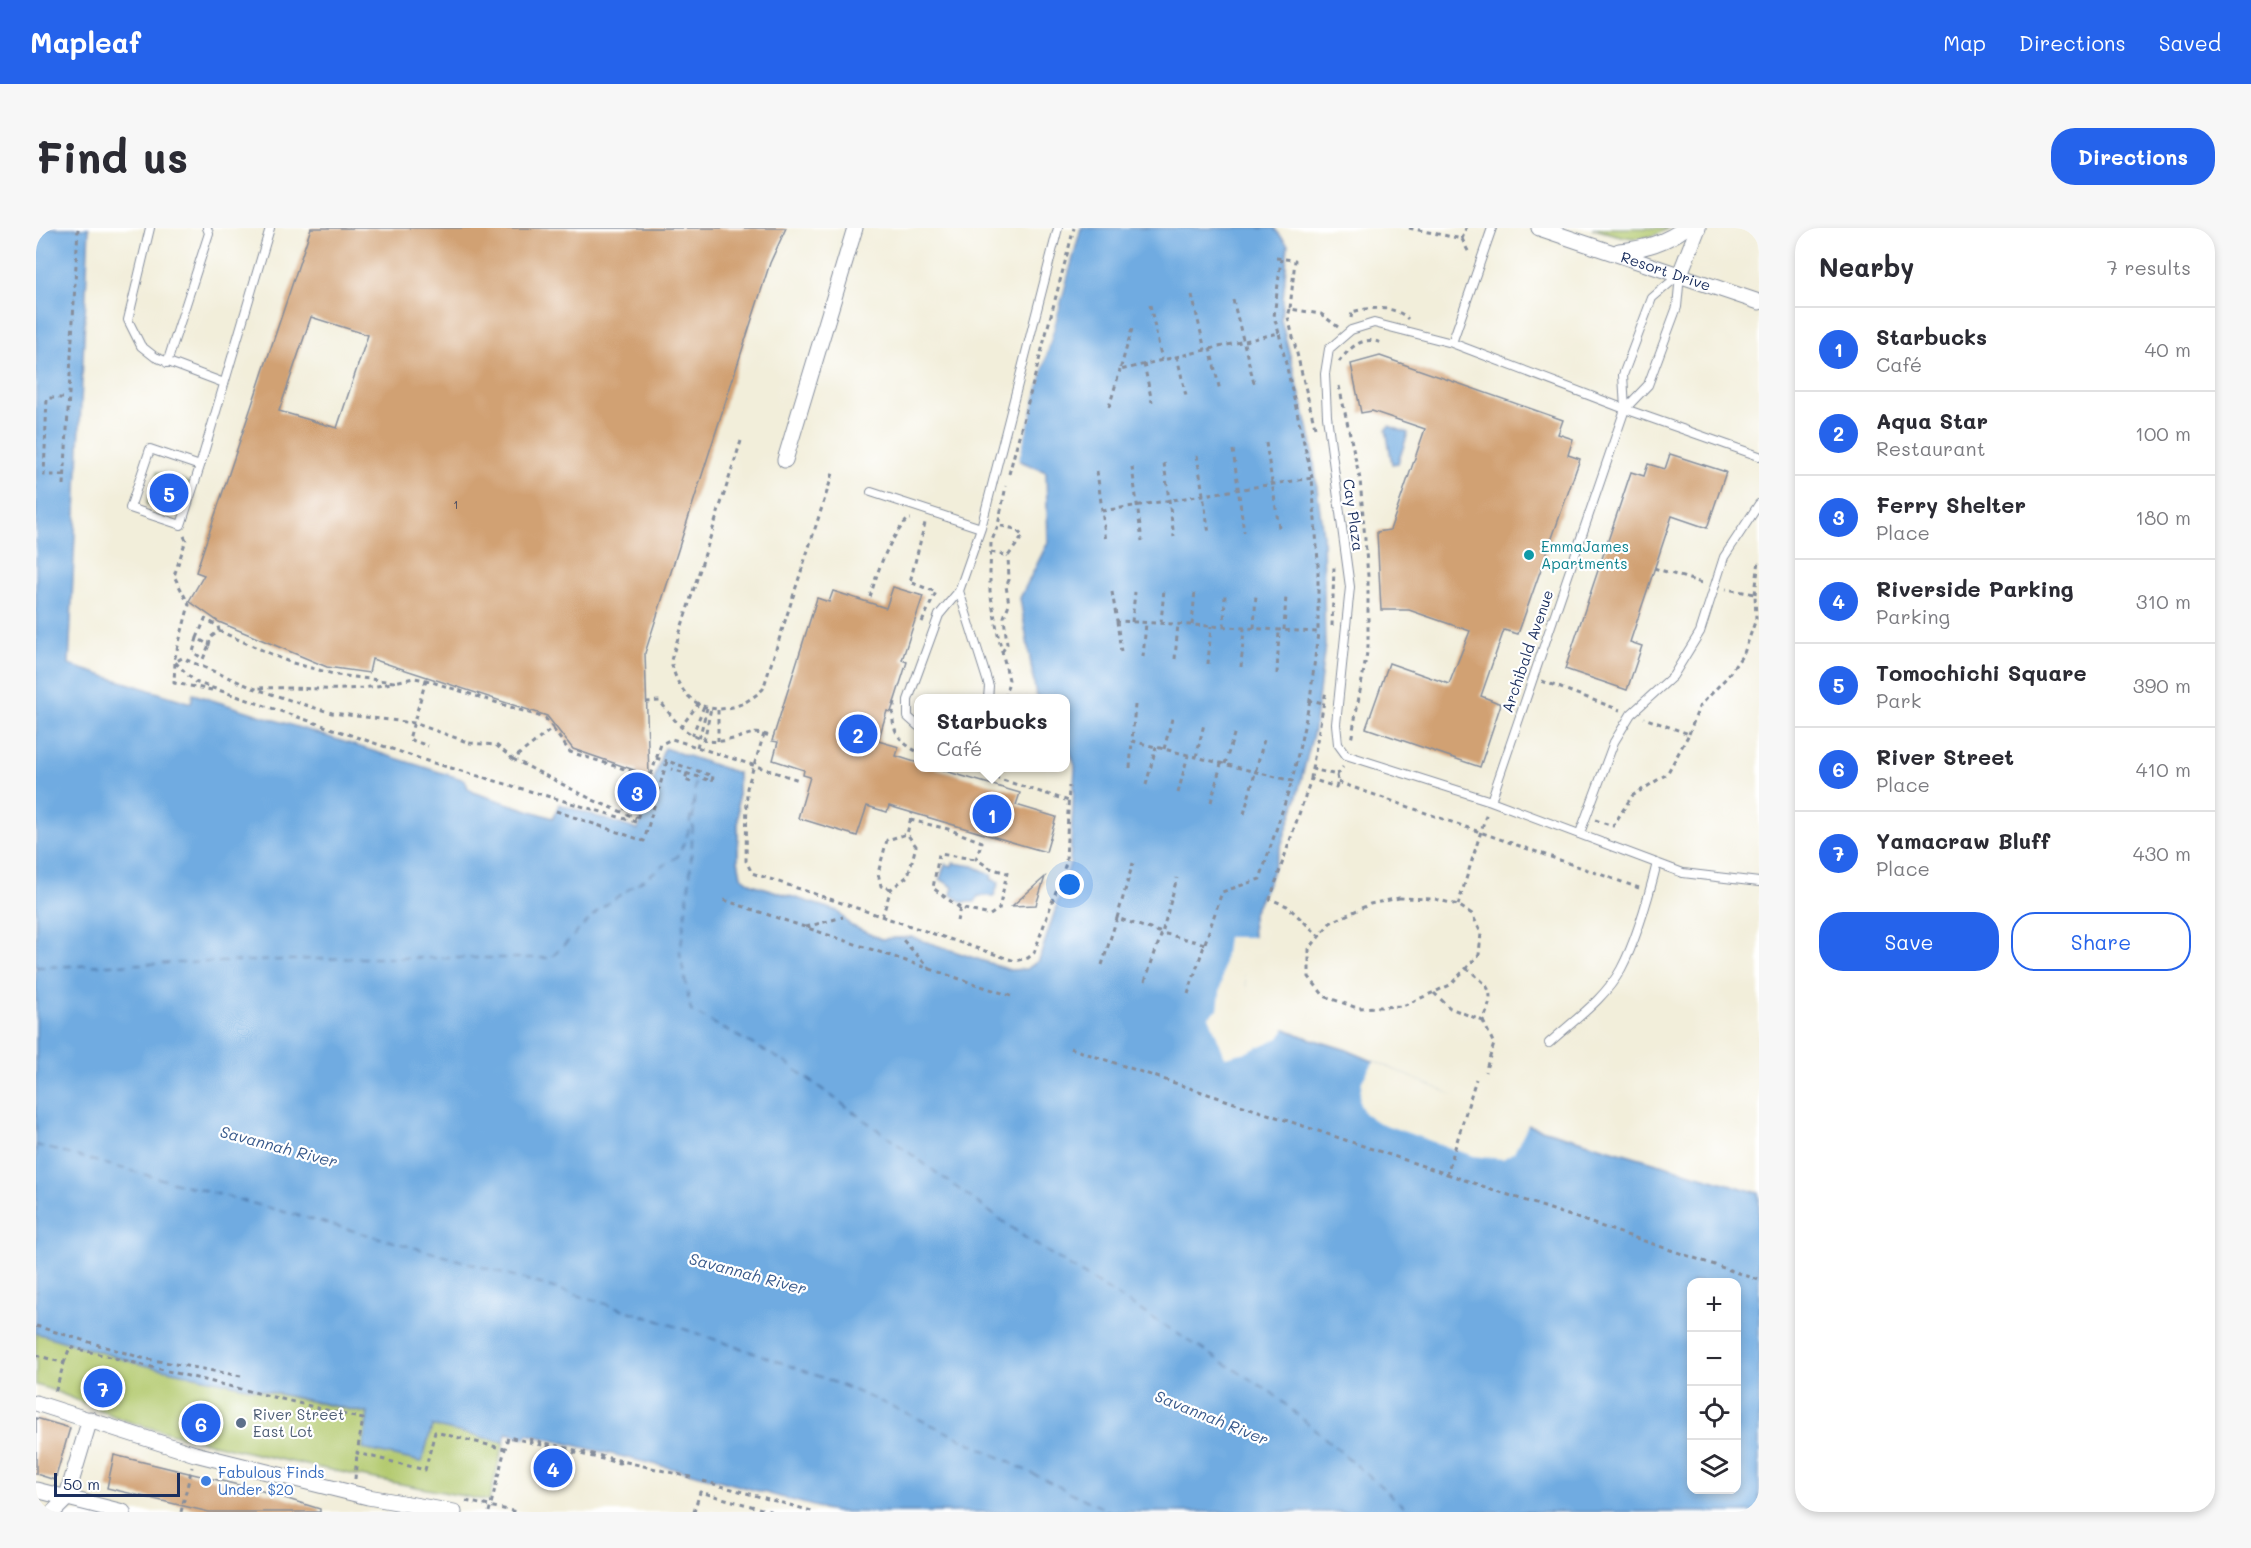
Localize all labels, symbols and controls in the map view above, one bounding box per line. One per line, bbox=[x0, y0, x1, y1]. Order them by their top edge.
text: Mapleaf bbox=[30, 24, 141, 60]
text: Map bbox=[1943, 29, 1986, 56]
text: Directions bbox=[2019, 29, 2126, 56]
text: Saved bbox=[2159, 29, 2221, 56]
button: Directions bbox=[2051, 128, 2215, 185]
text: Find us bbox=[36, 129, 188, 184]
street label: Resort Drive bbox=[1618, 246, 1714, 295]
text: Nearby bbox=[1819, 250, 1914, 284]
text: 7 results bbox=[2107, 254, 2191, 280]
text: Starbucks bbox=[1876, 322, 1987, 351]
text: 1 bbox=[1834, 336, 1843, 362]
text: 40 m bbox=[2145, 336, 2191, 362]
text: Café bbox=[1876, 351, 1922, 377]
text: Aqua Star bbox=[1876, 406, 1988, 435]
text: 2 bbox=[1833, 420, 1844, 446]
text: 100 m bbox=[2135, 420, 2191, 446]
text: Restaurant bbox=[1876, 435, 1986, 461]
pin: 5 bbox=[150, 470, 188, 516]
street label: Cay Plaza bbox=[1339, 478, 1369, 552]
text: Ferry Shelter bbox=[1876, 490, 2026, 519]
house number: 1 bbox=[453, 496, 459, 512]
text: 3 bbox=[1833, 504, 1845, 530]
text: 180 m bbox=[2135, 504, 2191, 530]
text: Place bbox=[1876, 519, 1930, 545]
place label: EmmaJames Apartments bbox=[1541, 536, 1629, 573]
marker: EmmaJames Apartments bbox=[1522, 548, 1536, 562]
text: Riverside Parking bbox=[1876, 574, 2074, 603]
street label: Archibald Avenue bbox=[1497, 587, 1557, 715]
text: 4 bbox=[1832, 588, 1845, 614]
text: 310 m bbox=[2136, 588, 2191, 614]
text: Parking bbox=[1876, 603, 1950, 629]
text: Tomochichi Square bbox=[1876, 658, 2087, 687]
text: 5 bbox=[1833, 672, 1844, 698]
text: 390 m bbox=[2133, 672, 2191, 698]
text: Park bbox=[1876, 687, 1921, 713]
popup bbox=[914, 694, 1070, 772]
text: Starbucks bbox=[936, 706, 1048, 735]
pin: 2 bbox=[838, 712, 878, 756]
text: Café bbox=[936, 735, 983, 761]
text: River Street bbox=[1876, 742, 2014, 771]
text: 6 bbox=[1832, 756, 1845, 782]
text: 410 m bbox=[2136, 756, 2191, 782]
pin: 3 bbox=[618, 770, 656, 814]
text: Place bbox=[1876, 771, 1930, 797]
pin: 1 bbox=[972, 792, 1012, 836]
text: Yamacraw Bluff bbox=[1876, 826, 2050, 855]
text: 7 bbox=[1833, 840, 1844, 866]
text: 430 m bbox=[2133, 840, 2191, 866]
text: Place bbox=[1876, 855, 1930, 881]
your location bbox=[1055, 870, 1084, 899]
button: Save bbox=[1819, 912, 1999, 971]
button: Share bbox=[2011, 912, 2191, 971]
water label: Savannah River bbox=[218, 1120, 340, 1172]
water label: Savannah River bbox=[687, 1247, 809, 1299]
map controls bbox=[1687, 1278, 1741, 1494]
button: + bbox=[1687, 1278, 1741, 1332]
button: − bbox=[1687, 1332, 1741, 1386]
pin: 7 bbox=[84, 1366, 122, 1410]
water label: Savannah River bbox=[1152, 1385, 1272, 1449]
button: locate bbox=[1687, 1386, 1741, 1440]
pin: 6 bbox=[182, 1400, 220, 1446]
place label: River Street East Lot bbox=[253, 1404, 345, 1441]
marker: River Street East Lot bbox=[234, 1416, 248, 1430]
button: layers bbox=[1687, 1440, 1741, 1494]
pin: 4 bbox=[534, 1446, 572, 1490]
place label: Fabulous Finds Under $20 bbox=[218, 1462, 325, 1499]
scale bar bbox=[54, 1470, 180, 1498]
text: 50 m bbox=[63, 1473, 100, 1494]
marker: Fabulous Finds Under $20 bbox=[199, 1474, 213, 1488]

